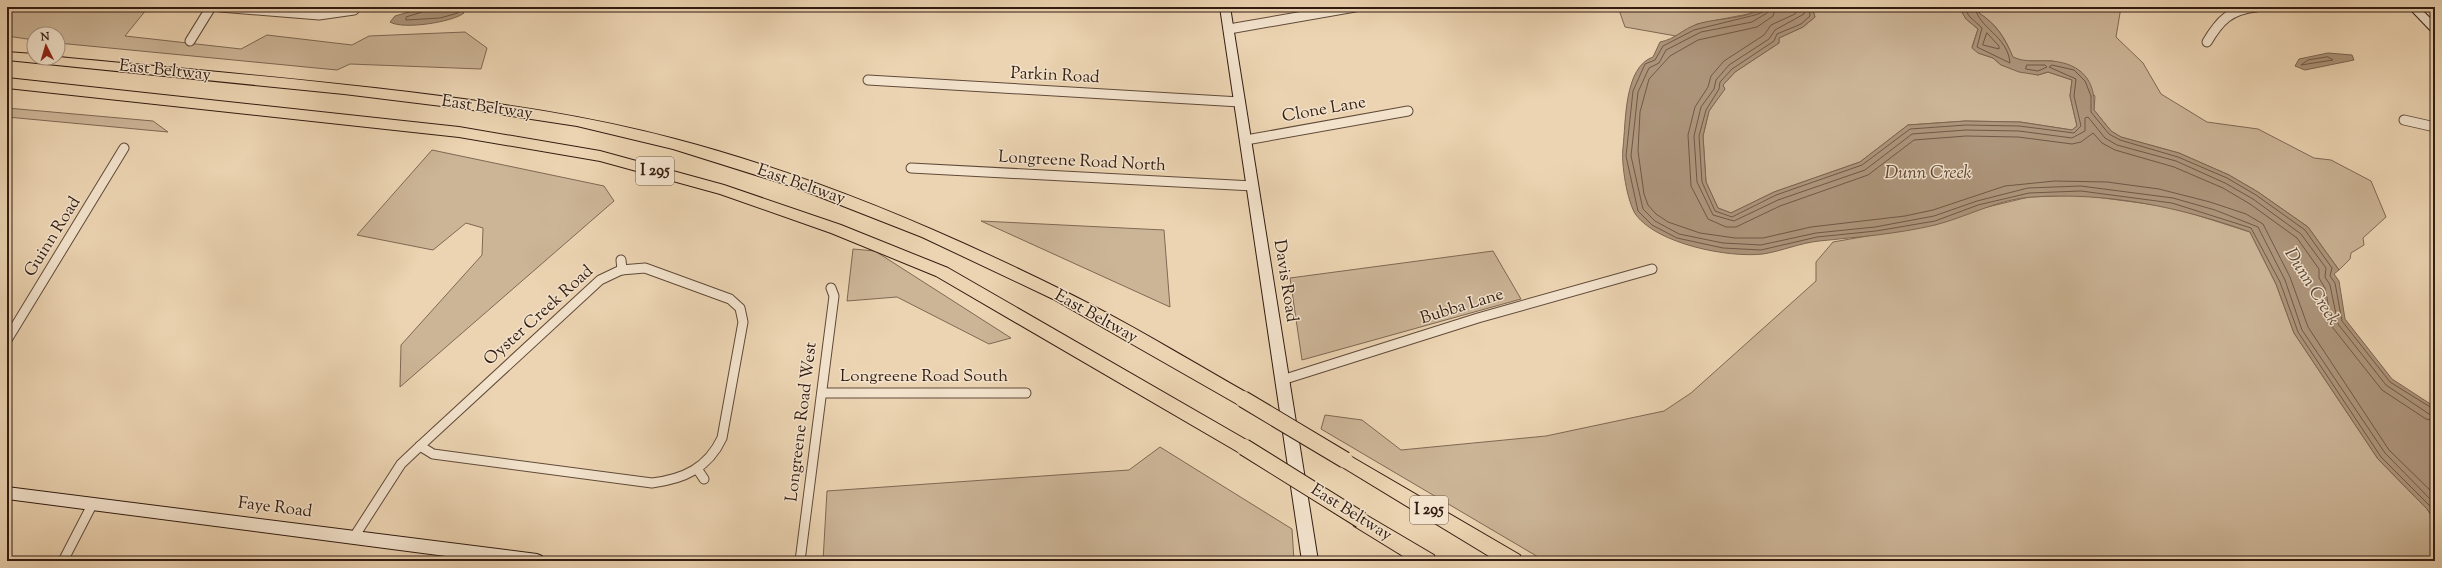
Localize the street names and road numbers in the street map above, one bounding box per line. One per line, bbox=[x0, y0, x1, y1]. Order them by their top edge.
street label: East Beltway bbox=[118, 54, 213, 88]
street label: Parkin Road bbox=[1010, 62, 1101, 90]
street label: East Beltway bbox=[440, 90, 535, 126]
street label: Clone Lane bbox=[1280, 91, 1368, 129]
street label: Longreene Road North bbox=[997, 146, 1167, 178]
road number: I 295 bbox=[636, 157, 674, 185]
street label: East Beltway bbox=[754, 159, 849, 211]
street label: Guinn Road bbox=[19, 192, 87, 282]
street label: Davis Road bbox=[1267, 238, 1303, 324]
street label: Oyster Creek Road bbox=[479, 260, 599, 372]
street label: Bubba Lane bbox=[1417, 283, 1507, 331]
street label: East Beltway bbox=[1050, 284, 1142, 350]
street label: Longreene Road West bbox=[780, 341, 824, 503]
street label: Longreene Road South bbox=[840, 365, 1008, 389]
street label: East Beltway bbox=[1306, 478, 1397, 548]
street label: Faye Road bbox=[236, 492, 314, 525]
road number: I 295 bbox=[1410, 496, 1448, 524]

